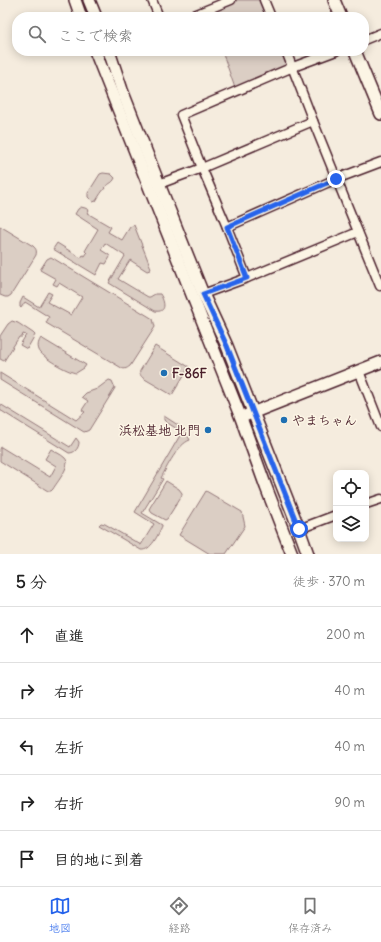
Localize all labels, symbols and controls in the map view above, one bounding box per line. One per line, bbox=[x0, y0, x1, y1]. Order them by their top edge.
search box bbox=[12, 12, 369, 56]
icon: search bbox=[26, 23, 48, 45]
text: ここで検索 bbox=[58, 26, 133, 45]
route end bbox=[327, 170, 345, 188]
place label: F-86F bbox=[172, 365, 207, 382]
marker: F-86F bbox=[159, 368, 169, 378]
place label: やまちゃん bbox=[292, 412, 357, 429]
marker: やまちゃん bbox=[279, 415, 289, 425]
place label: 浜松基地 北門 bbox=[119, 422, 200, 439]
marker: 浜松基地 北門 bbox=[203, 425, 213, 435]
map controls bbox=[333, 470, 369, 542]
button: locate bbox=[333, 470, 369, 506]
button: layers bbox=[333, 506, 369, 542]
route start bbox=[290, 520, 308, 538]
text: 5 分 bbox=[16, 571, 47, 593]
text: 徒歩 · 370 m bbox=[293, 573, 365, 590]
icon: ahead bbox=[16, 624, 38, 646]
text: 直進 bbox=[54, 626, 84, 645]
text: 200 m bbox=[326, 626, 365, 643]
icon: right bbox=[16, 680, 38, 702]
text: 右折 bbox=[54, 682, 84, 701]
text: 40 m bbox=[334, 682, 365, 699]
icon: left bbox=[16, 736, 38, 758]
text: 左折 bbox=[54, 738, 84, 757]
text: 40 m bbox=[334, 738, 365, 755]
icon: right bbox=[16, 792, 38, 814]
text: 右折 bbox=[54, 794, 84, 813]
text: 90 m bbox=[334, 794, 365, 811]
icon: arrive bbox=[16, 848, 38, 870]
text: 目的地に到着 bbox=[54, 850, 144, 869]
tab: 地図 bbox=[49, 895, 71, 935]
tab: 経路 bbox=[168, 895, 190, 935]
tab: 保存済み bbox=[288, 895, 332, 935]

